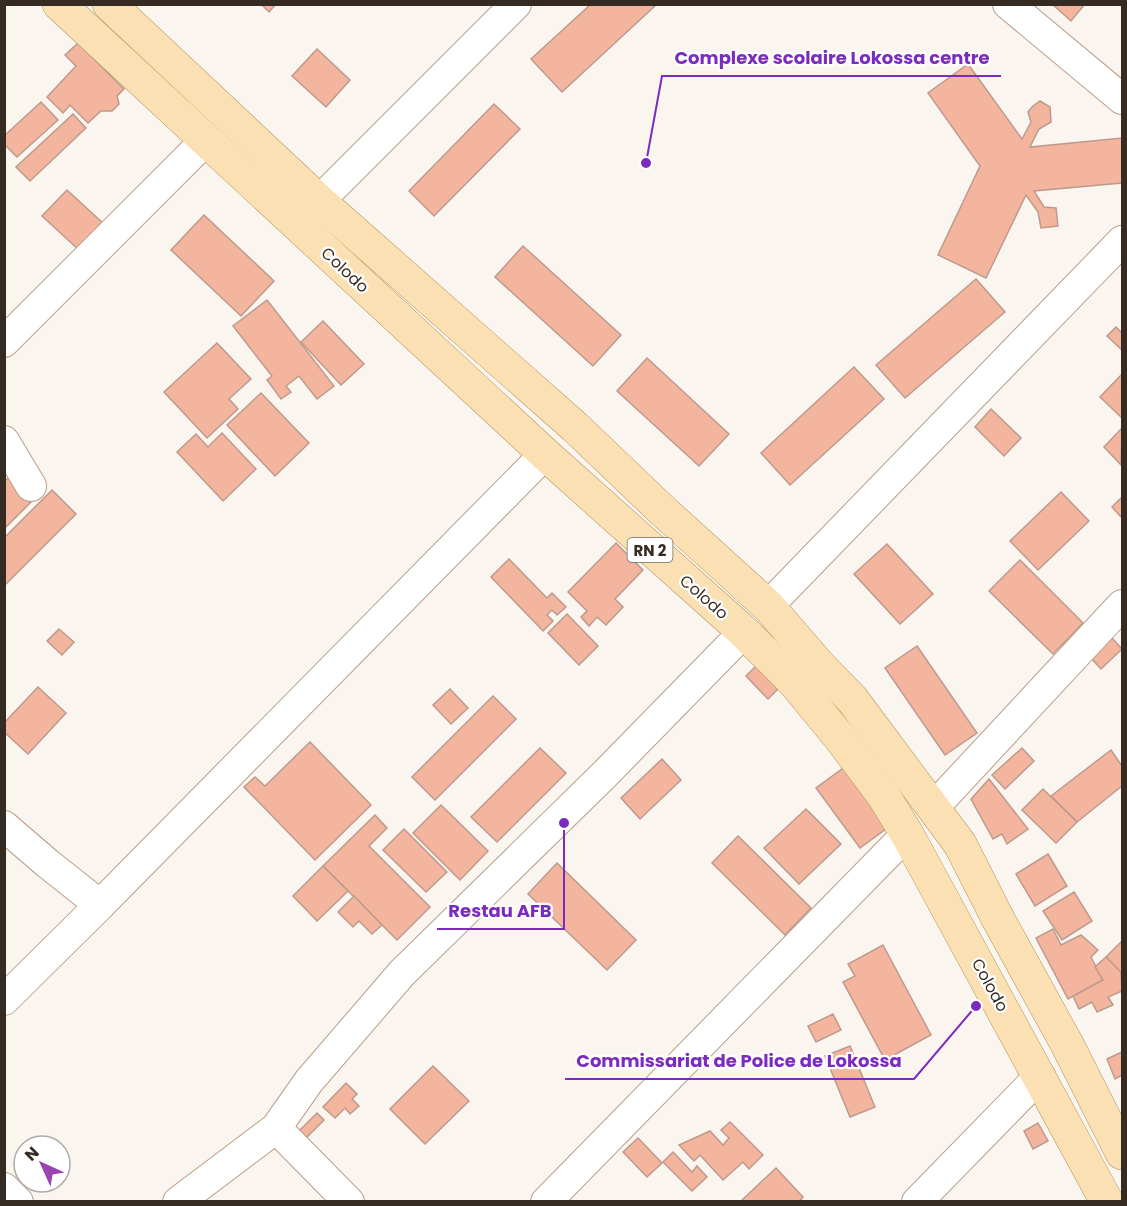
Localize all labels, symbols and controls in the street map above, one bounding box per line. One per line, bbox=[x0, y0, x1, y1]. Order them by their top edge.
callout: Complexe scolaire Lokossa centre bbox=[662, 40, 1001, 76]
text: Complexe scolaire Lokossa centre bbox=[674, 45, 990, 70]
street label: Colodo bbox=[316, 242, 374, 298]
road number: RN 2 bbox=[628, 538, 672, 562]
street label: Colodo bbox=[675, 569, 733, 625]
callout: Restau AFB bbox=[437, 893, 564, 929]
text: Restau AFB bbox=[448, 898, 552, 923]
street label: Colodo bbox=[966, 954, 1014, 1016]
callout: Commissariat de Police de Lokossa bbox=[565, 1043, 914, 1079]
text: Commissariat de Police de Lokossa bbox=[576, 1048, 902, 1073]
north arrow bbox=[12, 1134, 72, 1194]
text: N bbox=[19, 1141, 44, 1166]

